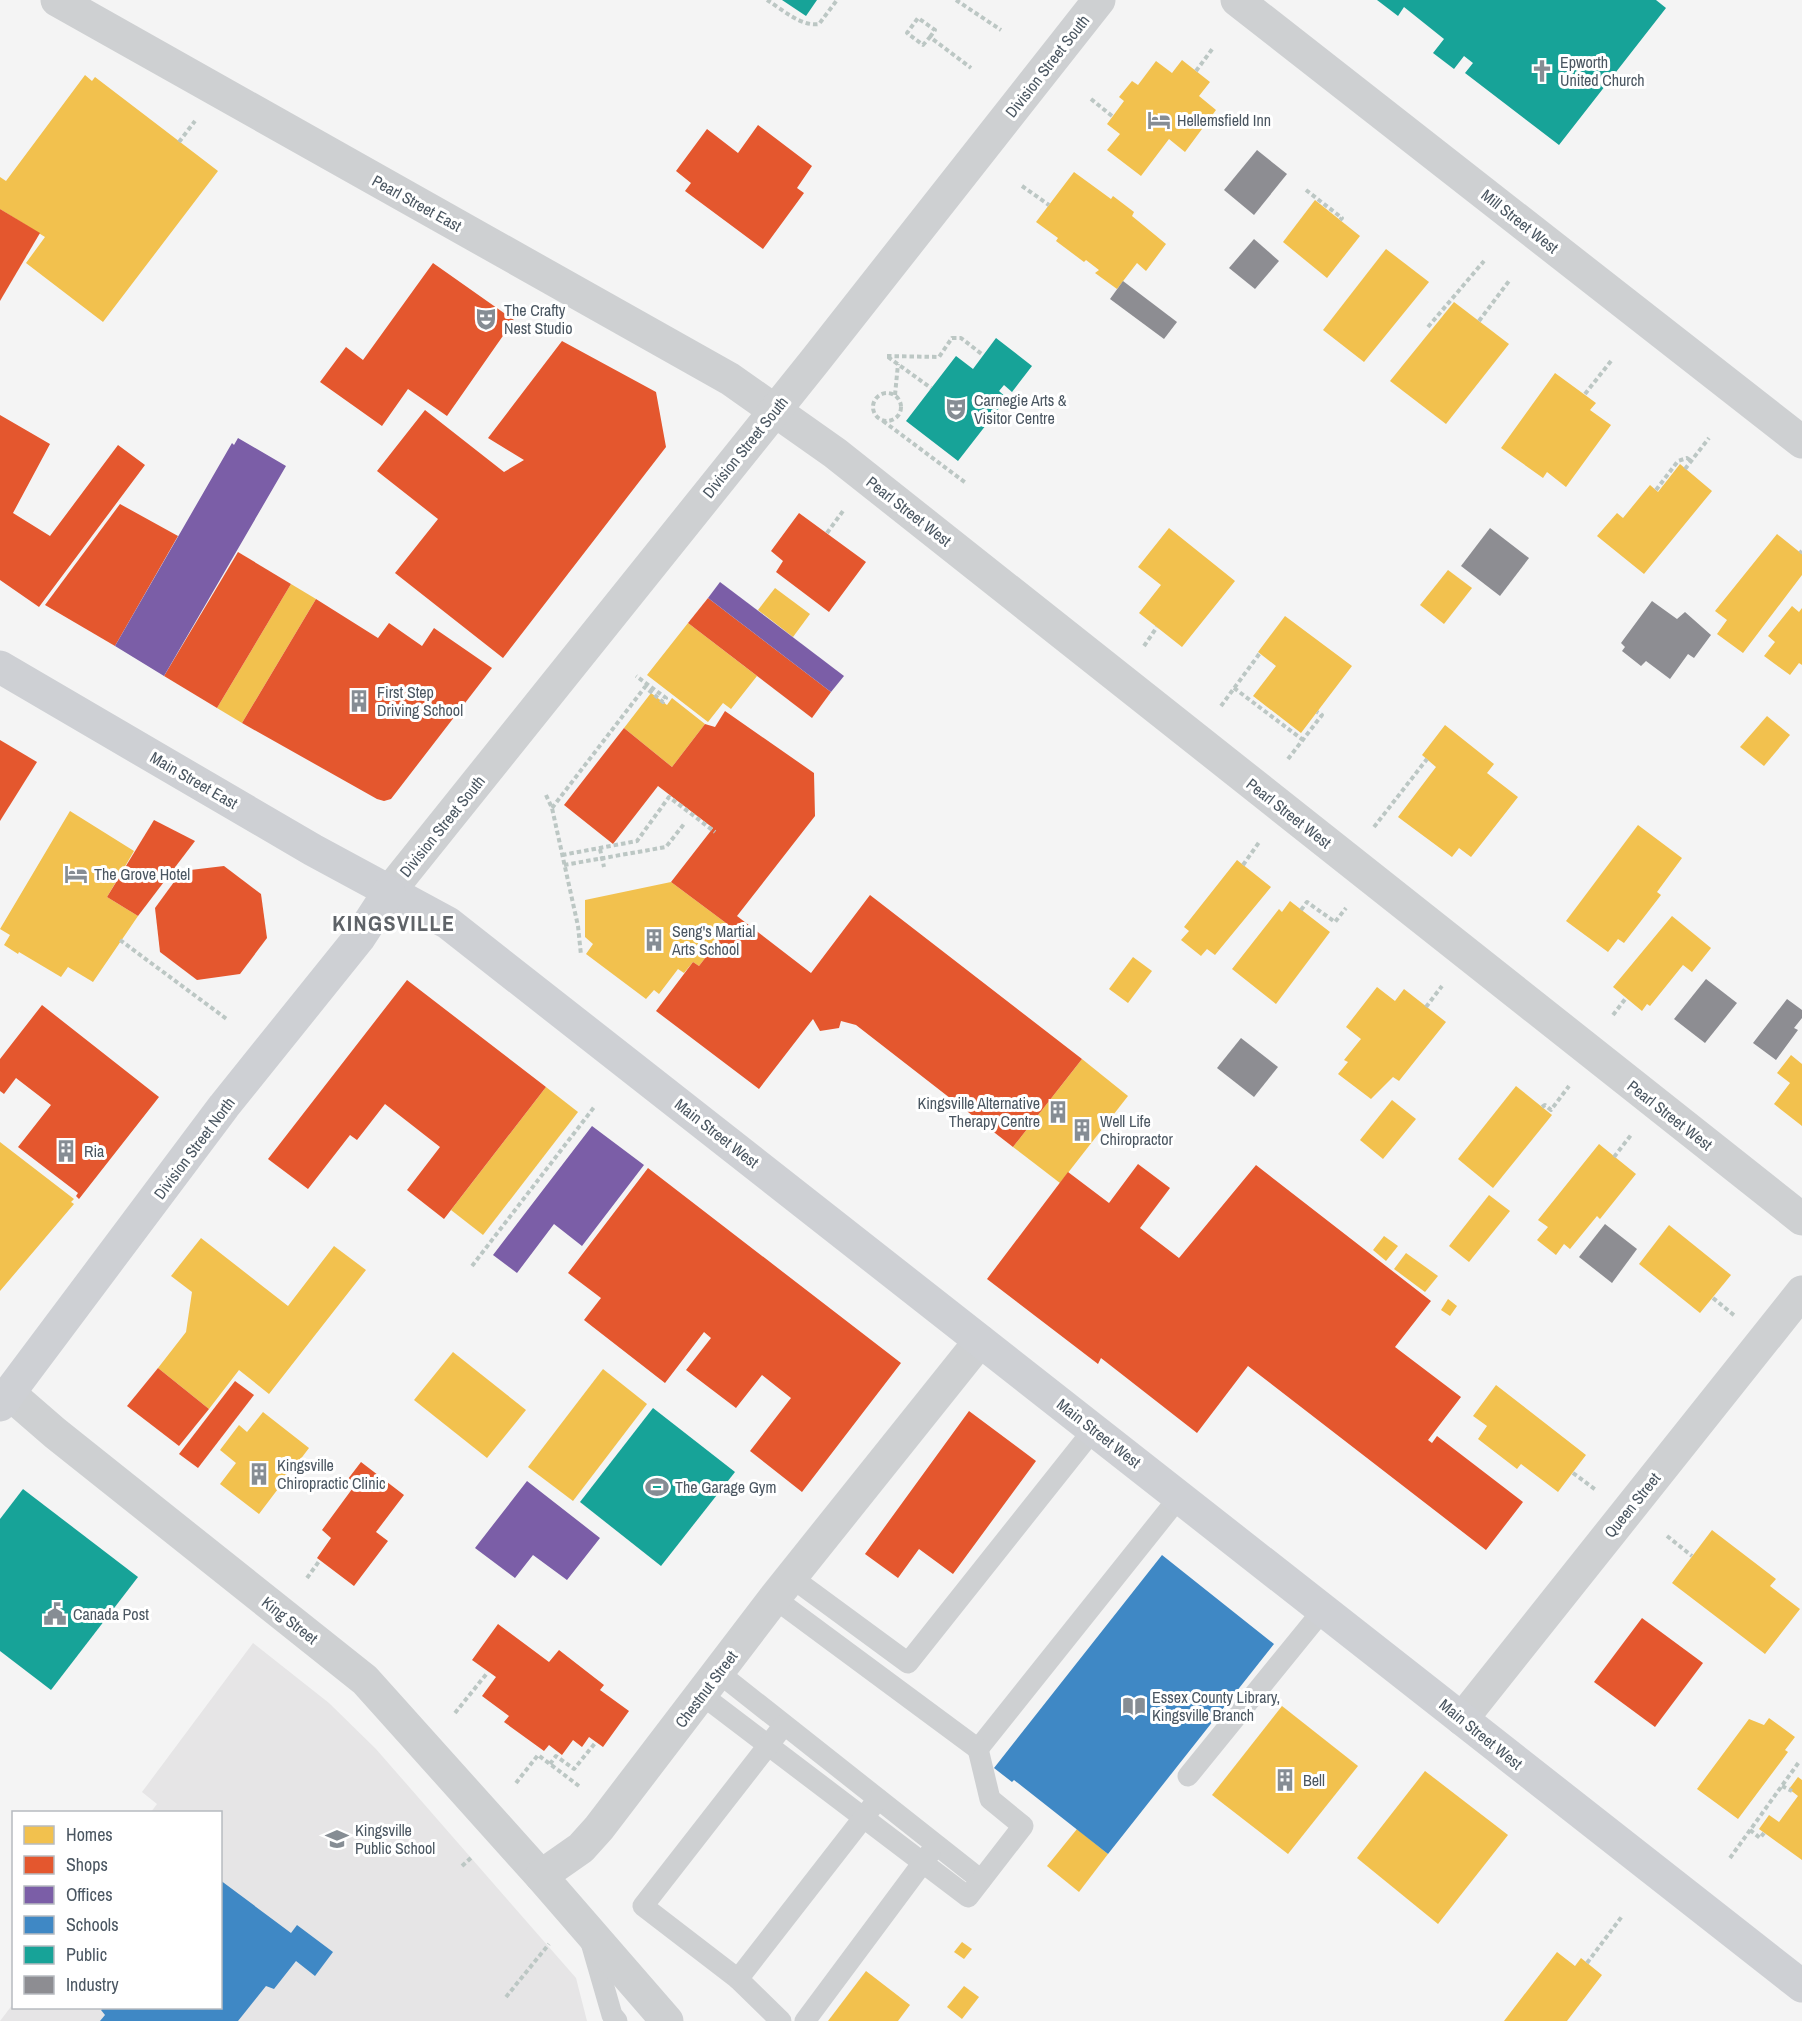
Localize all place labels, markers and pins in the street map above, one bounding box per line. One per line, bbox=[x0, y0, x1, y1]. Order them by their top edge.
place label: Epworth United Church bbox=[1560, 51, 1645, 91]
church icon: Epworth United Church bbox=[1529, 58, 1555, 84]
hotel icon: Hellemsfield Inn bbox=[1146, 107, 1172, 133]
place label: Hellemsfield Inn bbox=[1177, 109, 1271, 131]
place label: The Crafty Nest Studio bbox=[504, 299, 573, 339]
theatre icon: The Crafty Nest Studio bbox=[473, 306, 499, 332]
place label: Carnegie Arts & Visitor Centre bbox=[974, 389, 1067, 429]
theatre icon: Carnegie Arts & Visitor Centre bbox=[943, 396, 969, 422]
place label: First Step Driving School bbox=[377, 681, 463, 721]
building icon: First Step Driving School bbox=[346, 688, 372, 714]
hotel icon: The Grove Hotel bbox=[63, 861, 89, 887]
place label: The Grove Hotel bbox=[94, 863, 190, 885]
place label: Seng's Martial Arts School bbox=[671, 920, 756, 960]
building icon: Seng's Martial Arts School bbox=[641, 927, 667, 953]
place label: Kingsville Alternative Therapy Centre bbox=[917, 1092, 1040, 1132]
building icon: Kingsville Alternative Therapy Centre bbox=[1045, 1099, 1071, 1125]
place label: Well Life Chiropractor bbox=[1100, 1110, 1174, 1150]
building icon: Well Life Chiropractor bbox=[1069, 1117, 1095, 1143]
building icon: Ria bbox=[53, 1138, 79, 1164]
place label: Ria bbox=[84, 1140, 105, 1162]
place label: Kingsville Chiropractic Clinic bbox=[277, 1454, 386, 1494]
building icon: Kingsville Chiropractic Clinic bbox=[246, 1461, 272, 1487]
sports icon: The Garage Gym bbox=[644, 1474, 670, 1500]
place label: The Garage Gym bbox=[675, 1476, 776, 1498]
public building icon: Canada Post bbox=[42, 1601, 68, 1627]
place label: Canada Post bbox=[73, 1603, 149, 1625]
place label: Essex County Library, Kingsville Branch bbox=[1152, 1686, 1280, 1726]
library icon: Essex County Library, Kingsville Branch bbox=[1121, 1693, 1147, 1719]
building icon: Bell bbox=[1272, 1767, 1298, 1793]
place label: Bell bbox=[1303, 1769, 1325, 1791]
place label: Kingsville Public School bbox=[355, 1819, 435, 1859]
school or university icon: Kingsville Public School bbox=[324, 1826, 350, 1852]

